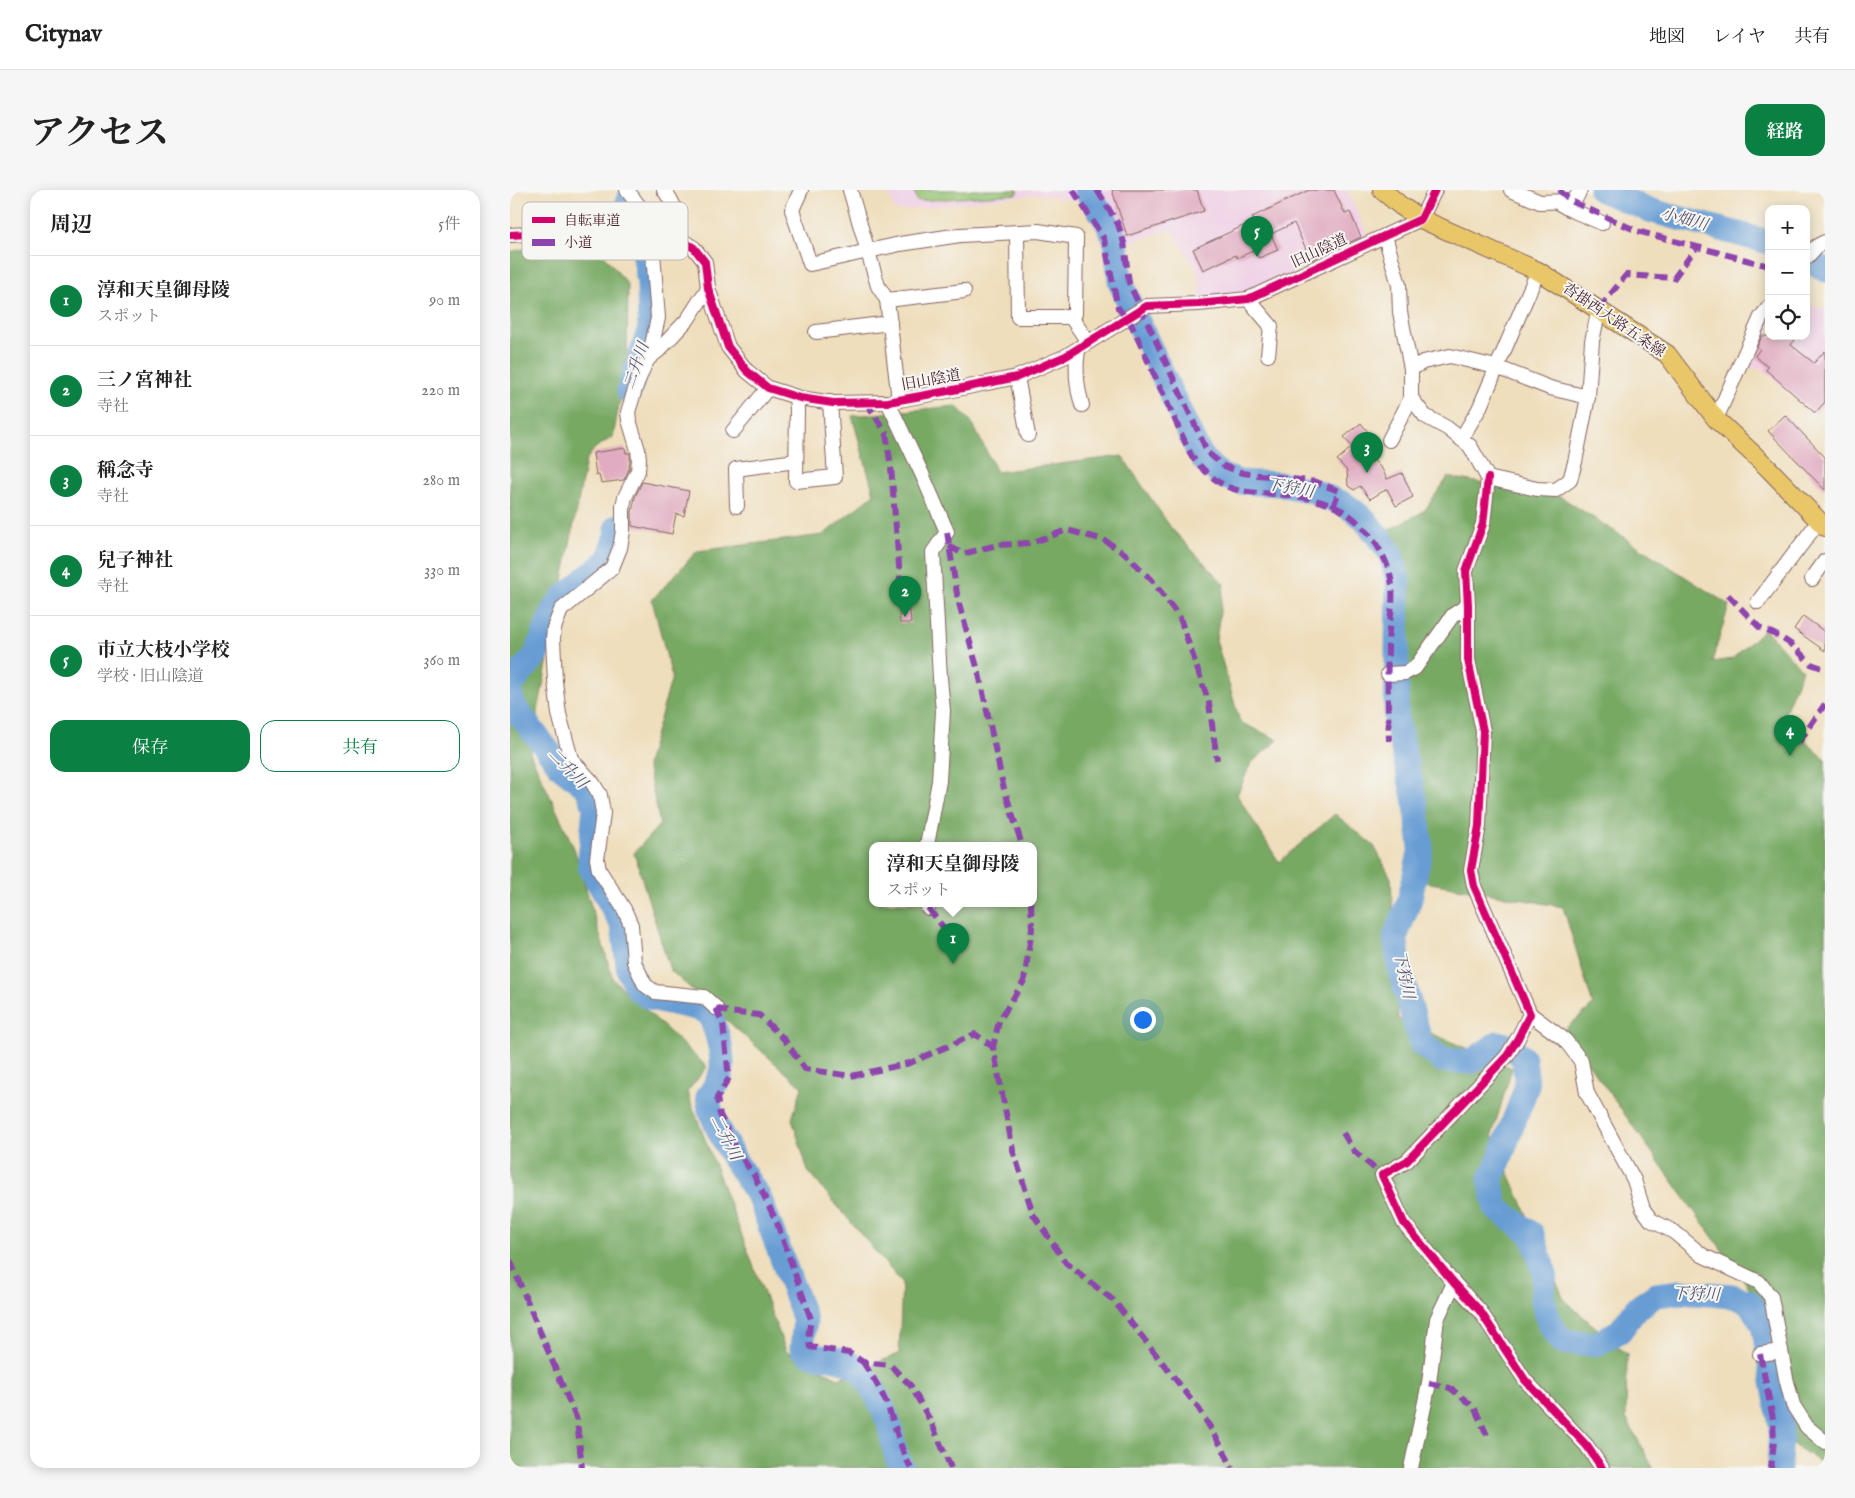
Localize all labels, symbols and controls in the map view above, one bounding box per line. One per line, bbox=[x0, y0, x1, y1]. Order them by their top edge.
text: Citynav bbox=[25, 19, 102, 50]
text: 地図 bbox=[1649, 26, 1685, 49]
text: レイヤ bbox=[1713, 26, 1766, 49]
text: 共有 bbox=[1794, 26, 1830, 49]
button: 経路 bbox=[1745, 104, 1825, 156]
text: アクセス bbox=[30, 112, 169, 157]
legend bbox=[522, 202, 688, 260]
water label: 小畑川 bbox=[1658, 204, 1712, 236]
map controls bbox=[1765, 205, 1810, 340]
button: + bbox=[1765, 205, 1810, 250]
text: 周辺 bbox=[50, 212, 92, 239]
text: 自転車道 bbox=[564, 212, 620, 230]
text: 5件 bbox=[438, 215, 460, 235]
pin: 5 bbox=[1241, 216, 1273, 257]
street label: 旧山陰道 bbox=[1288, 230, 1350, 272]
text: 小道 bbox=[564, 234, 592, 252]
button: − bbox=[1765, 250, 1810, 295]
text: 淳和天皇御母陵 bbox=[97, 279, 230, 303]
street label: 沓掛西大路五条線 bbox=[1559, 279, 1669, 361]
text: 1 bbox=[63, 291, 69, 311]
text: 90 m bbox=[429, 291, 460, 311]
button: locate bbox=[1765, 295, 1810, 340]
text: スポット bbox=[97, 307, 161, 327]
water label: 二升川 bbox=[620, 338, 655, 392]
street label: 旧山陰道 bbox=[900, 365, 962, 395]
text: 三ノ宮神社 bbox=[97, 369, 192, 393]
text: 2 bbox=[62, 381, 70, 401]
text: 220 m bbox=[421, 381, 460, 401]
text: 寺社 bbox=[97, 397, 129, 417]
pin: 3 bbox=[1351, 432, 1383, 473]
text: 稱念寺 bbox=[97, 459, 154, 483]
text: 3 bbox=[63, 471, 69, 491]
text: 280 m bbox=[423, 471, 460, 491]
water label: 下狩川 bbox=[1265, 475, 1317, 503]
text: 寺社 bbox=[97, 487, 129, 507]
text: 兒子神社 bbox=[97, 549, 173, 573]
text: 4 bbox=[62, 561, 70, 581]
text: 330 m bbox=[424, 561, 460, 581]
pin: 2 bbox=[889, 576, 921, 617]
text: 寺社 bbox=[97, 577, 129, 597]
text: 市立大枝小学校 bbox=[97, 639, 230, 663]
text: 5 bbox=[63, 651, 69, 671]
text: 360 m bbox=[424, 651, 460, 671]
text: 学校 · 旧山陰道 bbox=[97, 667, 204, 687]
pin: 4 bbox=[1774, 715, 1806, 756]
button: 保存 bbox=[50, 720, 250, 772]
button: 共有 bbox=[260, 720, 460, 772]
water label: 二升川 bbox=[543, 745, 592, 795]
popup bbox=[869, 842, 1037, 907]
text: 淳和天皇御母陵 bbox=[886, 853, 1020, 877]
text: スポット bbox=[886, 881, 951, 901]
pin: 1 bbox=[937, 923, 969, 964]
water label: 下狩川 bbox=[1388, 949, 1418, 1003]
your location bbox=[1130, 1007, 1156, 1033]
water label: 二升川 bbox=[705, 1112, 746, 1166]
water label: 下狩川 bbox=[1672, 1284, 1722, 1306]

